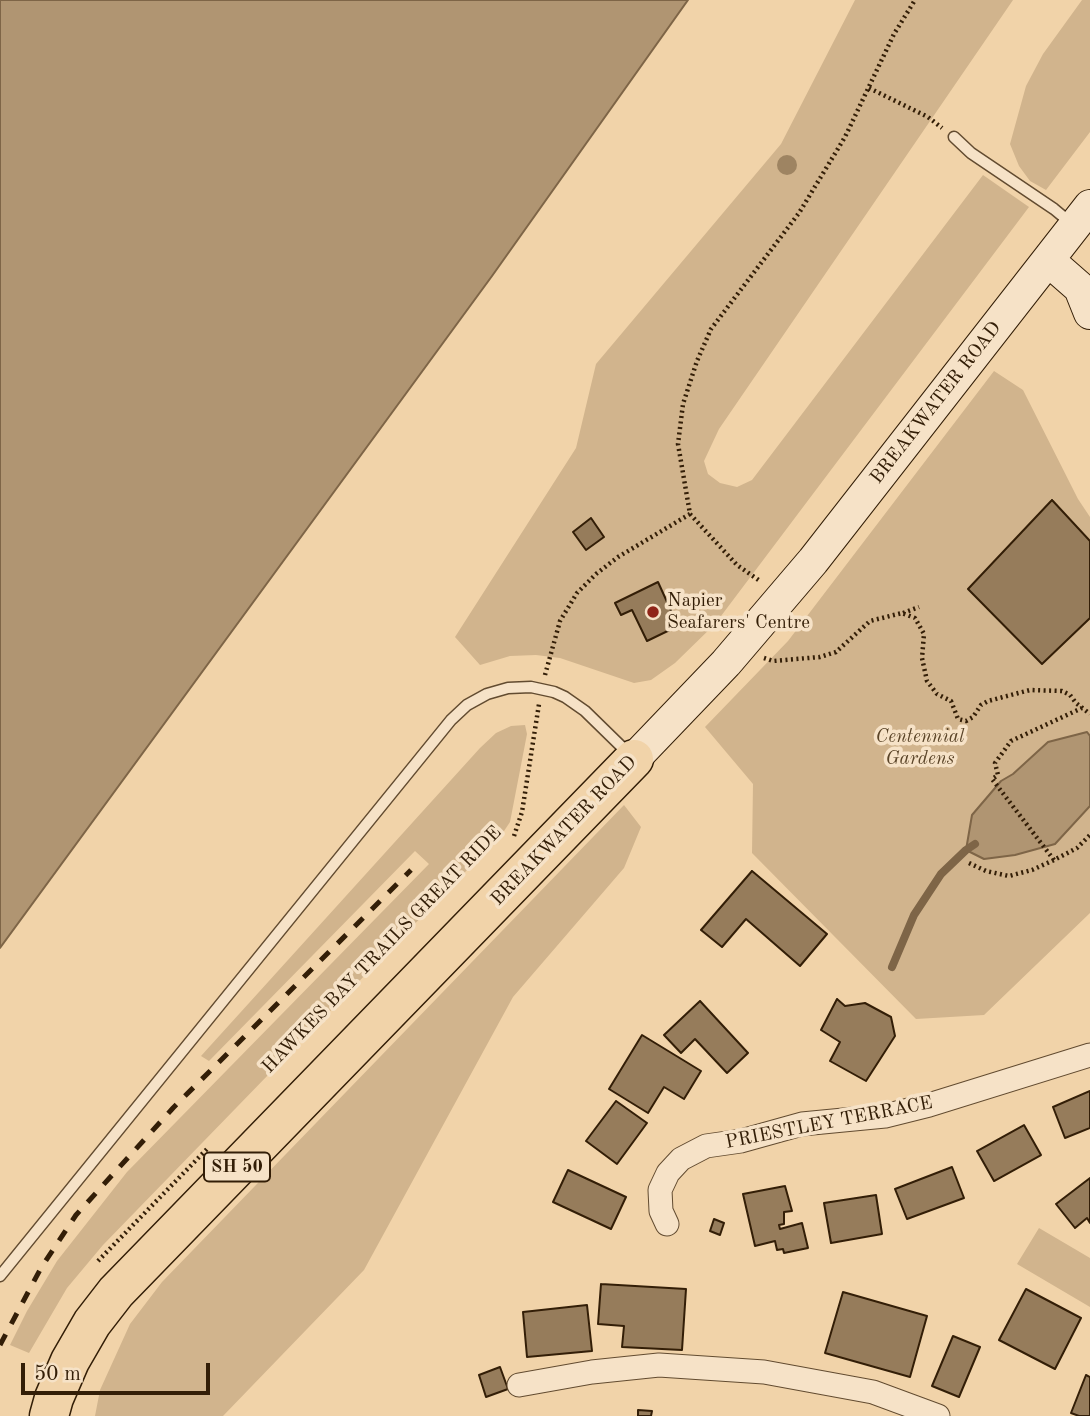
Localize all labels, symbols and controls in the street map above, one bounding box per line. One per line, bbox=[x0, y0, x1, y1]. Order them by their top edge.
street label: BREAKWATER ROAD bbox=[866, 317, 1006, 489]
place label: Napier Seafarers' Centre bbox=[667, 590, 810, 634]
marker: Napier Seafarers' Centre bbox=[645, 604, 661, 620]
park label: Centennial Gardens bbox=[875, 726, 965, 770]
street label: BREAKWATER ROAD bbox=[486, 751, 642, 911]
street label: HAWKES BAY TRAILS GREAT RIDE bbox=[257, 822, 507, 1078]
street label: PRIESTLEY TERRACE bbox=[723, 1092, 935, 1154]
road number: SH 50 bbox=[204, 1152, 270, 1182]
scale bar bbox=[24, 1350, 214, 1394]
text: 50 m bbox=[34, 1364, 81, 1385]

